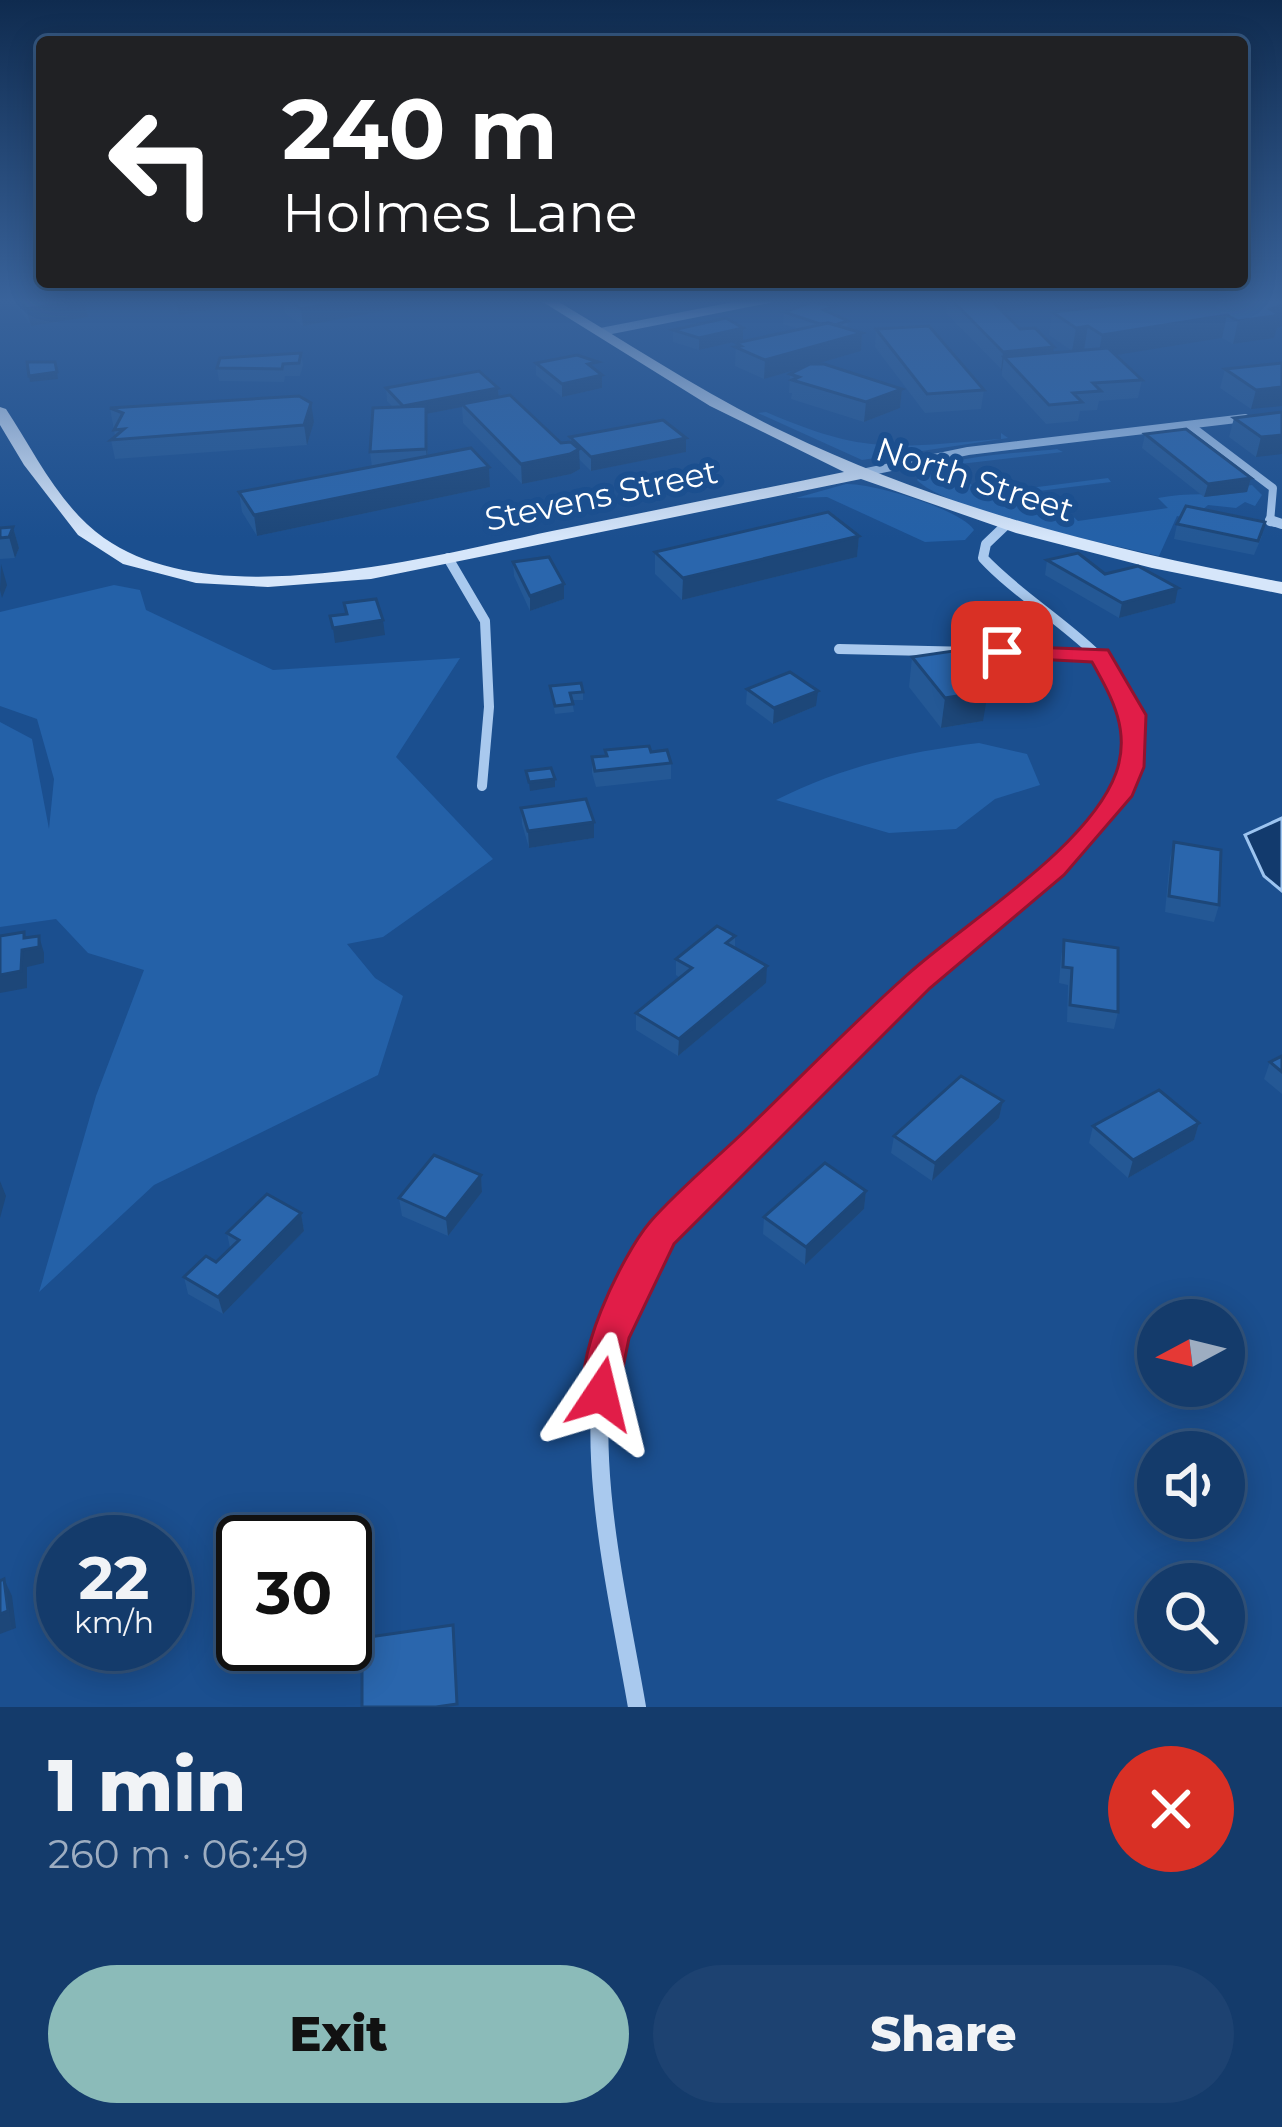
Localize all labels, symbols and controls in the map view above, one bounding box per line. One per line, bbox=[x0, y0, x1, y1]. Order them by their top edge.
text: 240 m bbox=[282, 78, 558, 180]
icon: left bbox=[84, 84, 240, 240]
text: Holmes Lane bbox=[282, 180, 637, 246]
street label: North Street bbox=[871, 428, 1079, 530]
street label: Stevens Street bbox=[481, 451, 721, 539]
pin bbox=[951, 601, 1053, 703]
icon: arrive bbox=[969, 619, 1035, 685]
north arrow bbox=[1137, 1299, 1245, 1407]
map controls bbox=[1137, 1299, 1245, 1671]
position arrow bbox=[538, 1331, 664, 1457]
button: sound bbox=[1137, 1431, 1245, 1539]
speed limit sign: 30 bbox=[216, 1515, 372, 1671]
text: 22 bbox=[79, 1541, 149, 1614]
button: search bbox=[1137, 1563, 1245, 1671]
text: km/h bbox=[74, 1604, 154, 1641]
text: 1 min bbox=[48, 1741, 246, 1829]
button: close bbox=[1108, 1746, 1234, 1872]
text: 260 m · 06:49 bbox=[48, 1830, 309, 1878]
button: Exit bbox=[48, 1965, 629, 2103]
button: Share bbox=[653, 1965, 1234, 2103]

